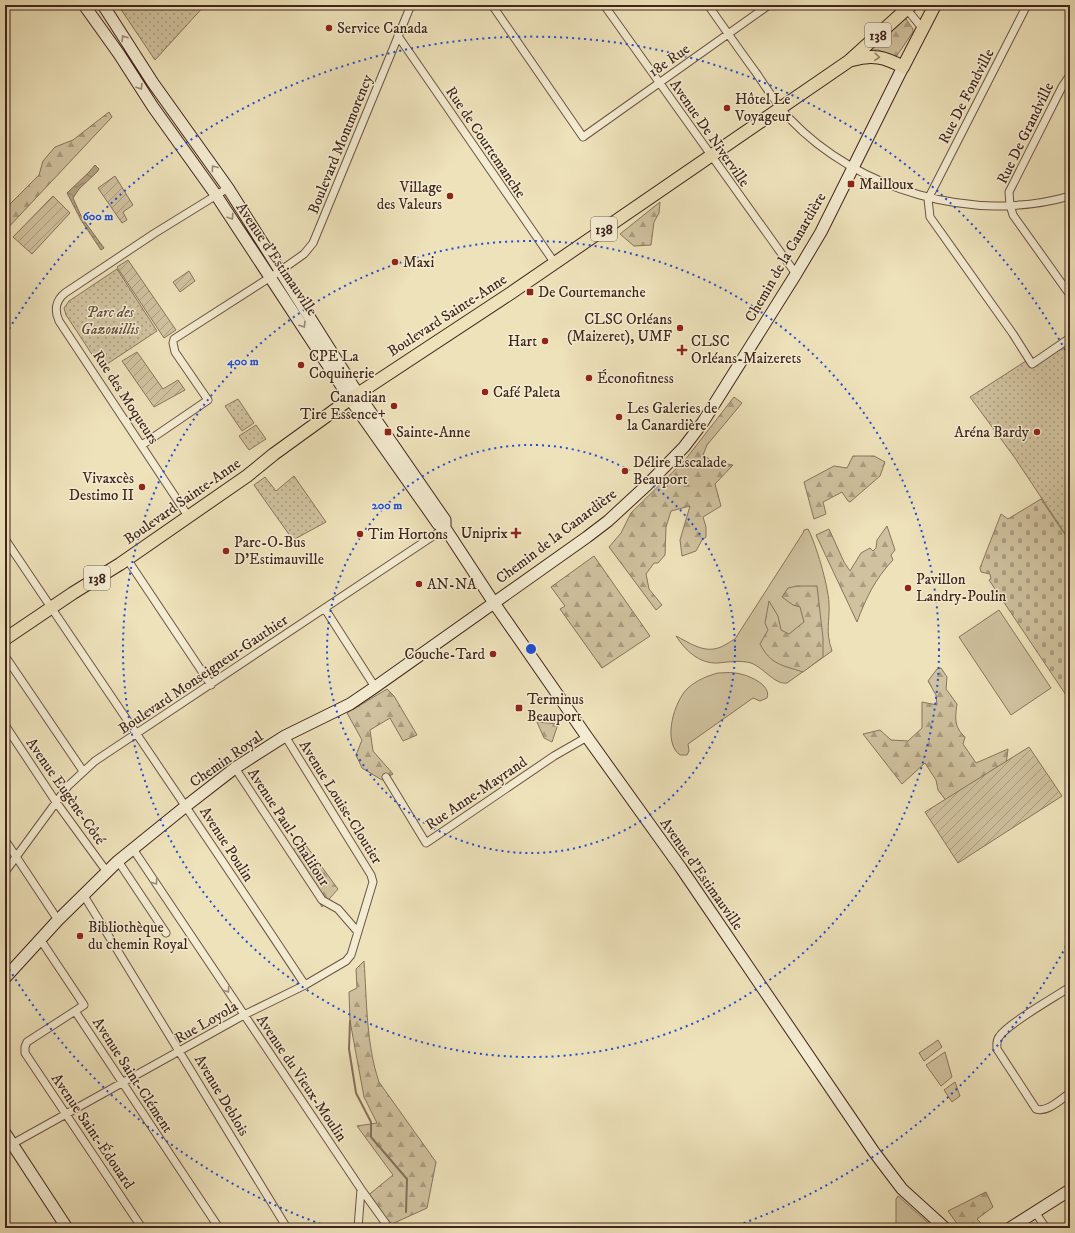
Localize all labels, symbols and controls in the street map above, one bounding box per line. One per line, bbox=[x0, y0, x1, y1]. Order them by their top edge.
place label: Service Canada bbox=[337, 19, 428, 38]
marker: Service Canada bbox=[324, 23, 334, 33]
road number: 138 bbox=[865, 23, 891, 47]
one-way arrow bbox=[121, 35, 128, 42]
street label: 18e Rue bbox=[645, 39, 694, 81]
street label: Rue De Fondville bbox=[934, 46, 999, 147]
one-way arrow bbox=[874, 52, 880, 61]
street label: Boulevard Montmorency bbox=[304, 71, 377, 217]
street label: Avenue De Niverville bbox=[665, 76, 754, 191]
street label: Rue De Grandville bbox=[993, 79, 1058, 187]
one-way arrow bbox=[136, 83, 143, 90]
street label: Rue de Courtemanche bbox=[441, 83, 530, 202]
place label: Hôtel Le Voyageur bbox=[734, 90, 791, 126]
marker: Hôtel Le Voyageur bbox=[722, 103, 732, 113]
one-way arrow bbox=[211, 165, 219, 172]
place label: Mailloux bbox=[859, 175, 914, 194]
place label: Village des Valeurs bbox=[377, 178, 442, 214]
marker: Mailloux bbox=[846, 179, 856, 189]
street label: Chemin de la Canardière bbox=[741, 189, 830, 325]
marker: Village des Valeurs bbox=[445, 191, 455, 201]
street label: Avenue d'Estimauville bbox=[232, 199, 322, 320]
text: 600 m bbox=[83, 209, 113, 224]
one-way arrow bbox=[226, 213, 234, 220]
road number: 138 bbox=[591, 217, 617, 241]
place label: Maxi bbox=[403, 253, 434, 272]
marker: Maxi bbox=[390, 257, 400, 267]
street label: Boulevard Sainte-Anne bbox=[384, 270, 510, 361]
place label: De Courtemanche bbox=[538, 283, 646, 302]
marker: De Courtemanche bbox=[525, 287, 535, 297]
park label: Parc des Gazouillis bbox=[81, 303, 140, 339]
place label: CLSC Orléans (Maizeret), UMF bbox=[567, 310, 672, 346]
one-way arrow bbox=[298, 321, 306, 328]
marker: CLSC Orléans (Maizeret), UMF bbox=[675, 323, 685, 333]
place label: Hart bbox=[508, 332, 537, 351]
place label: CLSC Orléans-Maizerets bbox=[691, 332, 801, 368]
marker: Hart bbox=[540, 336, 550, 346]
marker: CLSC Orléans-Maizerets bbox=[676, 344, 688, 356]
street label: Rue des Moqueurs bbox=[88, 347, 163, 448]
place label: CPE La Coquinerie bbox=[309, 347, 374, 383]
text: 400 m bbox=[226, 354, 259, 369]
marker: CPE La Coquinerie bbox=[296, 360, 306, 370]
place label: Éconofitness bbox=[597, 369, 674, 388]
marker: Éconofitness bbox=[584, 373, 594, 383]
place label: Café Paleta bbox=[493, 383, 561, 402]
marker: Café Paleta bbox=[480, 387, 490, 397]
place label: Canadian Tire Essence+ bbox=[300, 388, 386, 424]
place label: Les Galeries de la Canardière bbox=[627, 399, 717, 435]
marker: Canadian Tire Essence+ bbox=[389, 401, 399, 411]
marker: Les Galeries de la Canardière bbox=[614, 412, 624, 422]
place label: Sainte-Anne bbox=[396, 423, 470, 442]
place label: Aréna Bardy bbox=[954, 423, 1030, 442]
marker: Sainte-Anne bbox=[383, 427, 393, 437]
marker: Aréna Bardy bbox=[1032, 427, 1042, 437]
place label: Délire Escalade Beauport bbox=[633, 453, 727, 489]
street label: Boulevard Sainte-Anne bbox=[120, 454, 244, 549]
marker: Délire Escalade Beauport bbox=[620, 466, 630, 476]
place label: Vivaxcès Destimo II bbox=[69, 469, 134, 505]
marker: Vivaxcès Destimo II bbox=[137, 482, 147, 492]
street label: Chemin de la Canardière bbox=[492, 485, 621, 588]
text: 200 m bbox=[372, 498, 402, 513]
place label: Uniprix bbox=[461, 524, 509, 543]
place label: Tim Hortons bbox=[368, 525, 448, 544]
marker: Uniprix bbox=[511, 528, 521, 538]
marker: Tim Hortons bbox=[355, 529, 365, 539]
place label: Parc-O-Bus D'Estimauville bbox=[234, 533, 324, 569]
marker: Parc-O-Bus D'Estimauville bbox=[221, 546, 231, 556]
road number: 138 bbox=[84, 566, 110, 590]
place label: Pavillon Landry-Poulin bbox=[916, 570, 1007, 606]
place label: AN-NA bbox=[427, 575, 477, 594]
marker: AN-NA bbox=[414, 579, 424, 589]
marker: Pavillon Landry-Poulin bbox=[903, 583, 913, 593]
street label: Boulevard Monseigneur-Gauthier bbox=[115, 610, 292, 738]
centre of rings bbox=[524, 642, 538, 656]
place label: Couche-Tard bbox=[405, 645, 486, 664]
marker: Couche-Tard bbox=[488, 649, 498, 659]
place label: Terminus Beauport bbox=[527, 690, 584, 726]
marker: Terminus Beauport bbox=[514, 703, 524, 713]
street label: Chemin Royal bbox=[186, 727, 267, 792]
street label: Avenue Eugène-Côté bbox=[22, 734, 110, 849]
street label: Avenue Louise-Cloutier bbox=[295, 737, 387, 868]
street label: Rue Anne-Mayrand bbox=[422, 752, 531, 834]
street label: Avenue Paul-Chalifour bbox=[243, 765, 334, 890]
street label: Avenue Poulin bbox=[195, 803, 258, 885]
street label: Avenue d'Estimauville bbox=[656, 815, 747, 934]
one-way arrow bbox=[150, 878, 158, 885]
place label: Bibliothèque du chemin Royal bbox=[88, 918, 188, 954]
marker: Bibliothèque du chemin Royal bbox=[75, 931, 85, 941]
one-way arrow bbox=[222, 986, 230, 993]
street label: Rue Loyola bbox=[171, 996, 242, 1048]
street label: Avenue du Vieux-Moulin bbox=[252, 1011, 351, 1145]
street label: Avenue Saint-Clément bbox=[88, 1014, 177, 1137]
street label: Avenue Deblois bbox=[190, 1051, 253, 1139]
street label: Avenue Saint-Édouard bbox=[47, 1070, 139, 1193]

